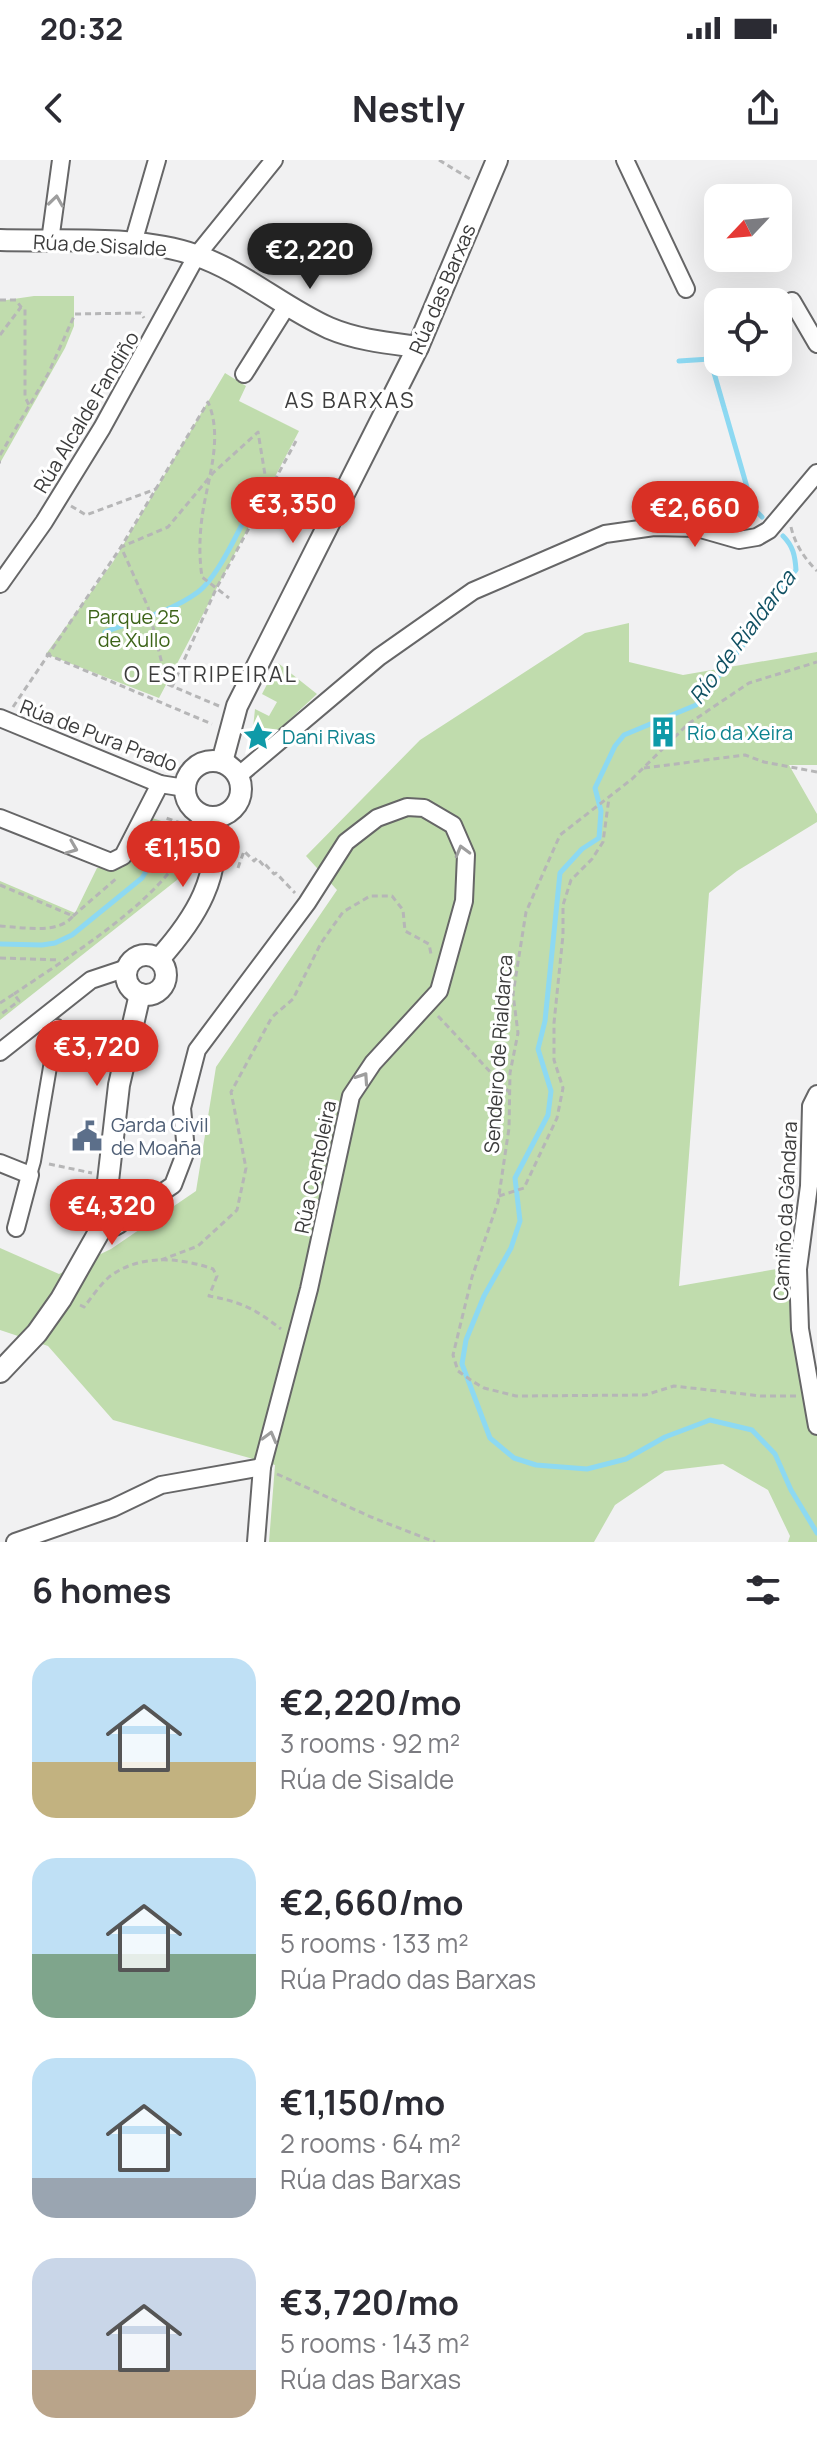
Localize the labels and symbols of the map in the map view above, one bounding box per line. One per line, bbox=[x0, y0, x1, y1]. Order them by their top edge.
north arrow bbox=[704, 184, 792, 272]
one-way arrow bbox=[47, 194, 64, 208]
street label: Rúa das Barxas bbox=[402, 220, 482, 358]
pin: €2,220 bbox=[245, 223, 375, 291]
street label: Rúa de Sisalde bbox=[32, 228, 168, 262]
street label: Rúa Alcalde Fandiño bbox=[27, 326, 145, 498]
district label: AS BARXAS bbox=[284, 385, 416, 415]
pin: €3,350 bbox=[228, 477, 358, 545]
pin: €2,660 bbox=[630, 481, 760, 549]
water label: Río de Rialdarca bbox=[682, 563, 803, 710]
park label: Parque 25 de Xullo bbox=[88, 603, 180, 653]
district label: O ESTRIPEIRAL bbox=[124, 659, 298, 689]
street label: Rúa de Pura Prado bbox=[16, 693, 182, 778]
building icon: Río da Xeira bbox=[646, 715, 680, 749]
place icon: Dani Rivas bbox=[241, 719, 275, 753]
place label: Río da Xeira bbox=[687, 719, 793, 746]
place label: Dani Rivas bbox=[282, 723, 376, 750]
pin: €1,150 bbox=[118, 821, 248, 889]
one-way arrow bbox=[64, 838, 78, 855]
one-way arrow bbox=[455, 845, 472, 858]
street label: Sendeiro de Rialdarca bbox=[478, 954, 518, 1154]
pin: €3,720 bbox=[32, 1020, 162, 1088]
one-way arrow bbox=[353, 1073, 368, 1087]
street label: Rúa Centoleira bbox=[288, 1098, 342, 1236]
place label: Garda Civil de Moaña bbox=[111, 1111, 209, 1161]
public building icon: Garda Civil de Moaña bbox=[70, 1119, 104, 1153]
street label: Camiño da Gándara bbox=[767, 1121, 803, 1301]
pin: €4,320 bbox=[47, 1179, 177, 1247]
one-way arrow bbox=[261, 1431, 278, 1445]

